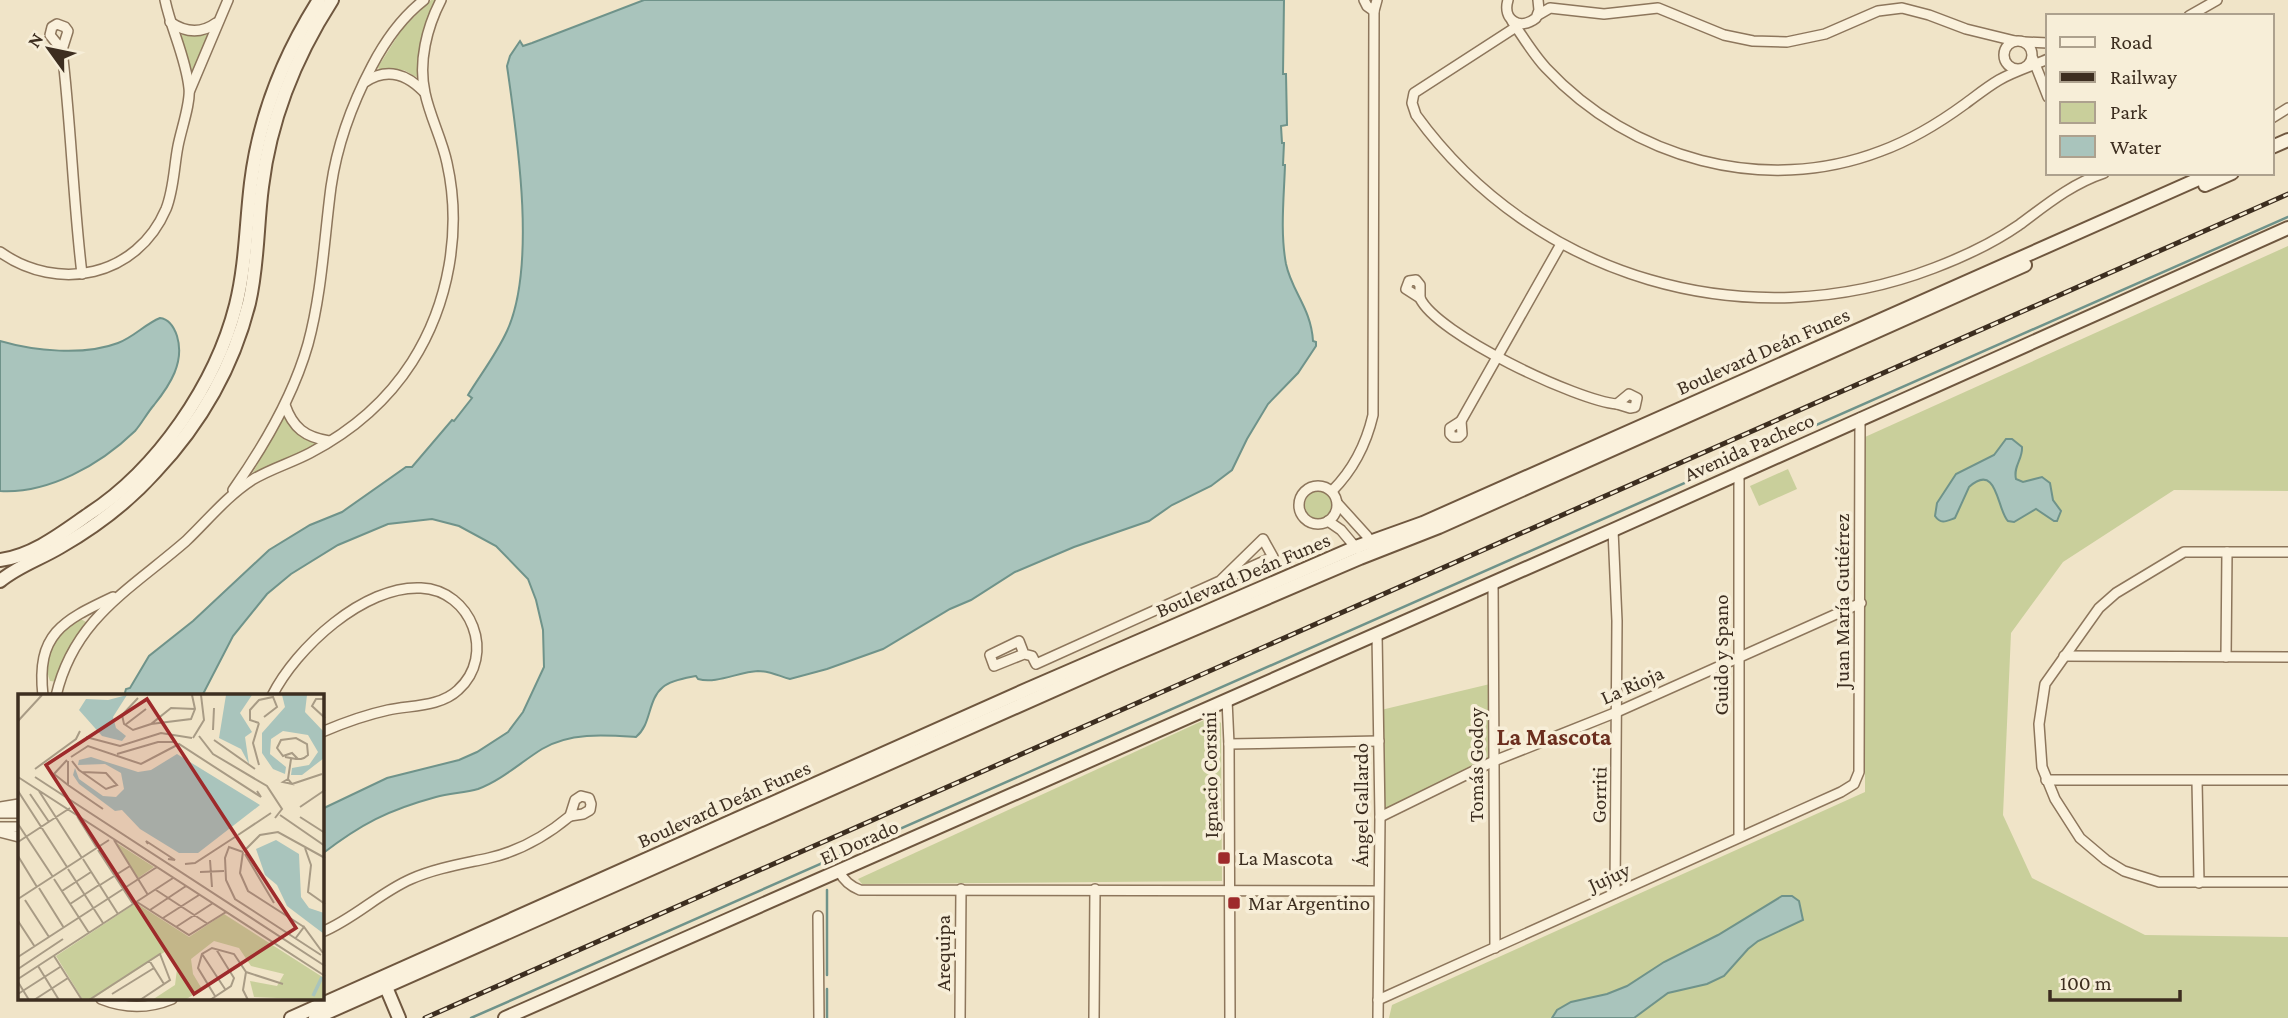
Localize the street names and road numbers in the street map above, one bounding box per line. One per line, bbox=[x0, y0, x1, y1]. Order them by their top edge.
street label: Boulevard Deán Funes bbox=[1673, 302, 1853, 400]
street label: Avenida Pacheco bbox=[1680, 408, 1818, 486]
street label: Juan María Gutiérrez bbox=[1830, 513, 1854, 690]
street label: Boulevard Deán Funes bbox=[1152, 527, 1334, 623]
street label: Guido y Spano bbox=[1709, 594, 1733, 716]
street label: La Rioja bbox=[1597, 660, 1668, 710]
street label: Tomás Godoy bbox=[1464, 707, 1488, 822]
street label: Ignacio Corsini bbox=[1197, 711, 1223, 839]
street label: Ángel Gallardo bbox=[1349, 743, 1373, 867]
street label: Boulevard Deán Funes bbox=[634, 755, 814, 853]
street label: Gorriti bbox=[1587, 766, 1612, 824]
street label: El Dorado bbox=[816, 814, 902, 870]
street label: Jujuy bbox=[1582, 857, 1634, 898]
street label: Arequipa bbox=[931, 915, 955, 991]

